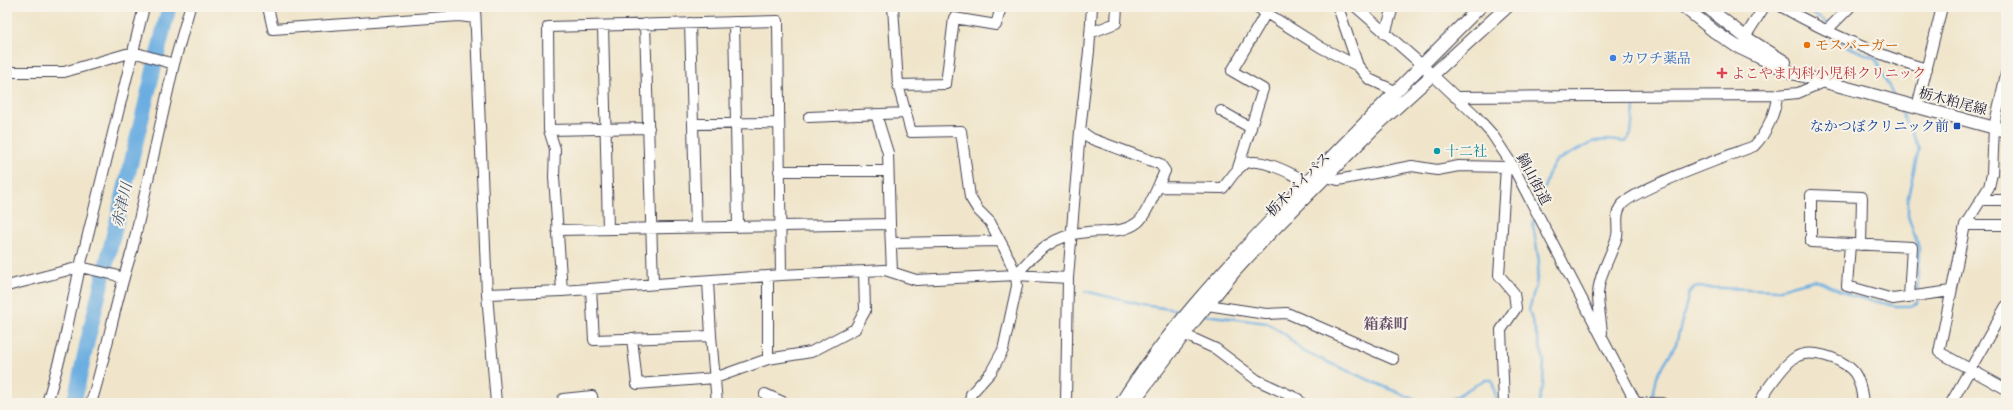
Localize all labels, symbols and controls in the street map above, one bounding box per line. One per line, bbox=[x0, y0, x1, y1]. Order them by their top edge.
place label: モスバーガー bbox=[1815, 36, 1899, 55]
marker: モスバーガー bbox=[1802, 40, 1812, 50]
place label: カワチ薬品 bbox=[1621, 49, 1691, 68]
marker: カワチ薬品 bbox=[1608, 53, 1618, 63]
place label: よこやま内科小児科クリニック bbox=[1731, 64, 1926, 83]
marker: よこやま内科小児科クリニック bbox=[1716, 67, 1728, 79]
street label: 栃木粕尾線 bbox=[1917, 83, 1989, 120]
place label: なかつぼクリニック前 bbox=[1810, 117, 1949, 136]
marker: なかつぼクリニック前 bbox=[1952, 121, 1962, 131]
place label: 十二社 bbox=[1445, 142, 1487, 161]
marker: 十二社 bbox=[1432, 146, 1442, 156]
street label: 栃木バイパス bbox=[1262, 148, 1335, 221]
street label: 鍋山街道 bbox=[1512, 150, 1555, 208]
water label: 赤津川 bbox=[107, 179, 137, 229]
district label: 箱森町 bbox=[1363, 314, 1409, 334]

